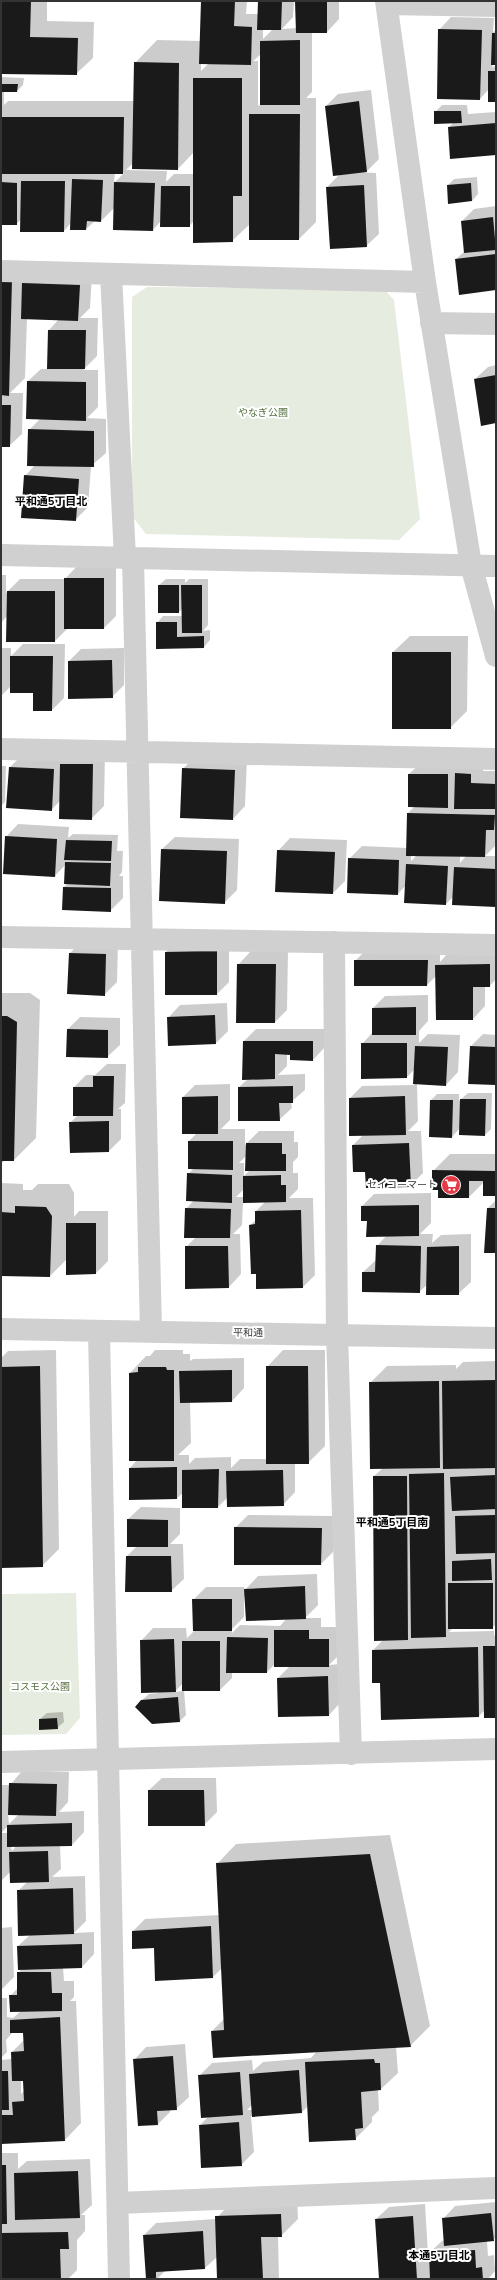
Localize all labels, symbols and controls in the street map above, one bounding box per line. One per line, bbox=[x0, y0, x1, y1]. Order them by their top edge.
park label: やなぎ公園 bbox=[238, 406, 288, 420]
district label: 平和通5丁目北 bbox=[15, 494, 87, 509]
supermarket icon: セイコーマート bbox=[440, 1174, 462, 1196]
place label: セイコーマート bbox=[367, 1178, 437, 1192]
street label: 平和通 bbox=[233, 1326, 263, 1340]
district label: 平和通5丁目南 bbox=[356, 1515, 428, 1530]
park label: コスモス公園 bbox=[10, 1680, 70, 1694]
district label: 本通5丁目北 bbox=[408, 2248, 470, 2263]

